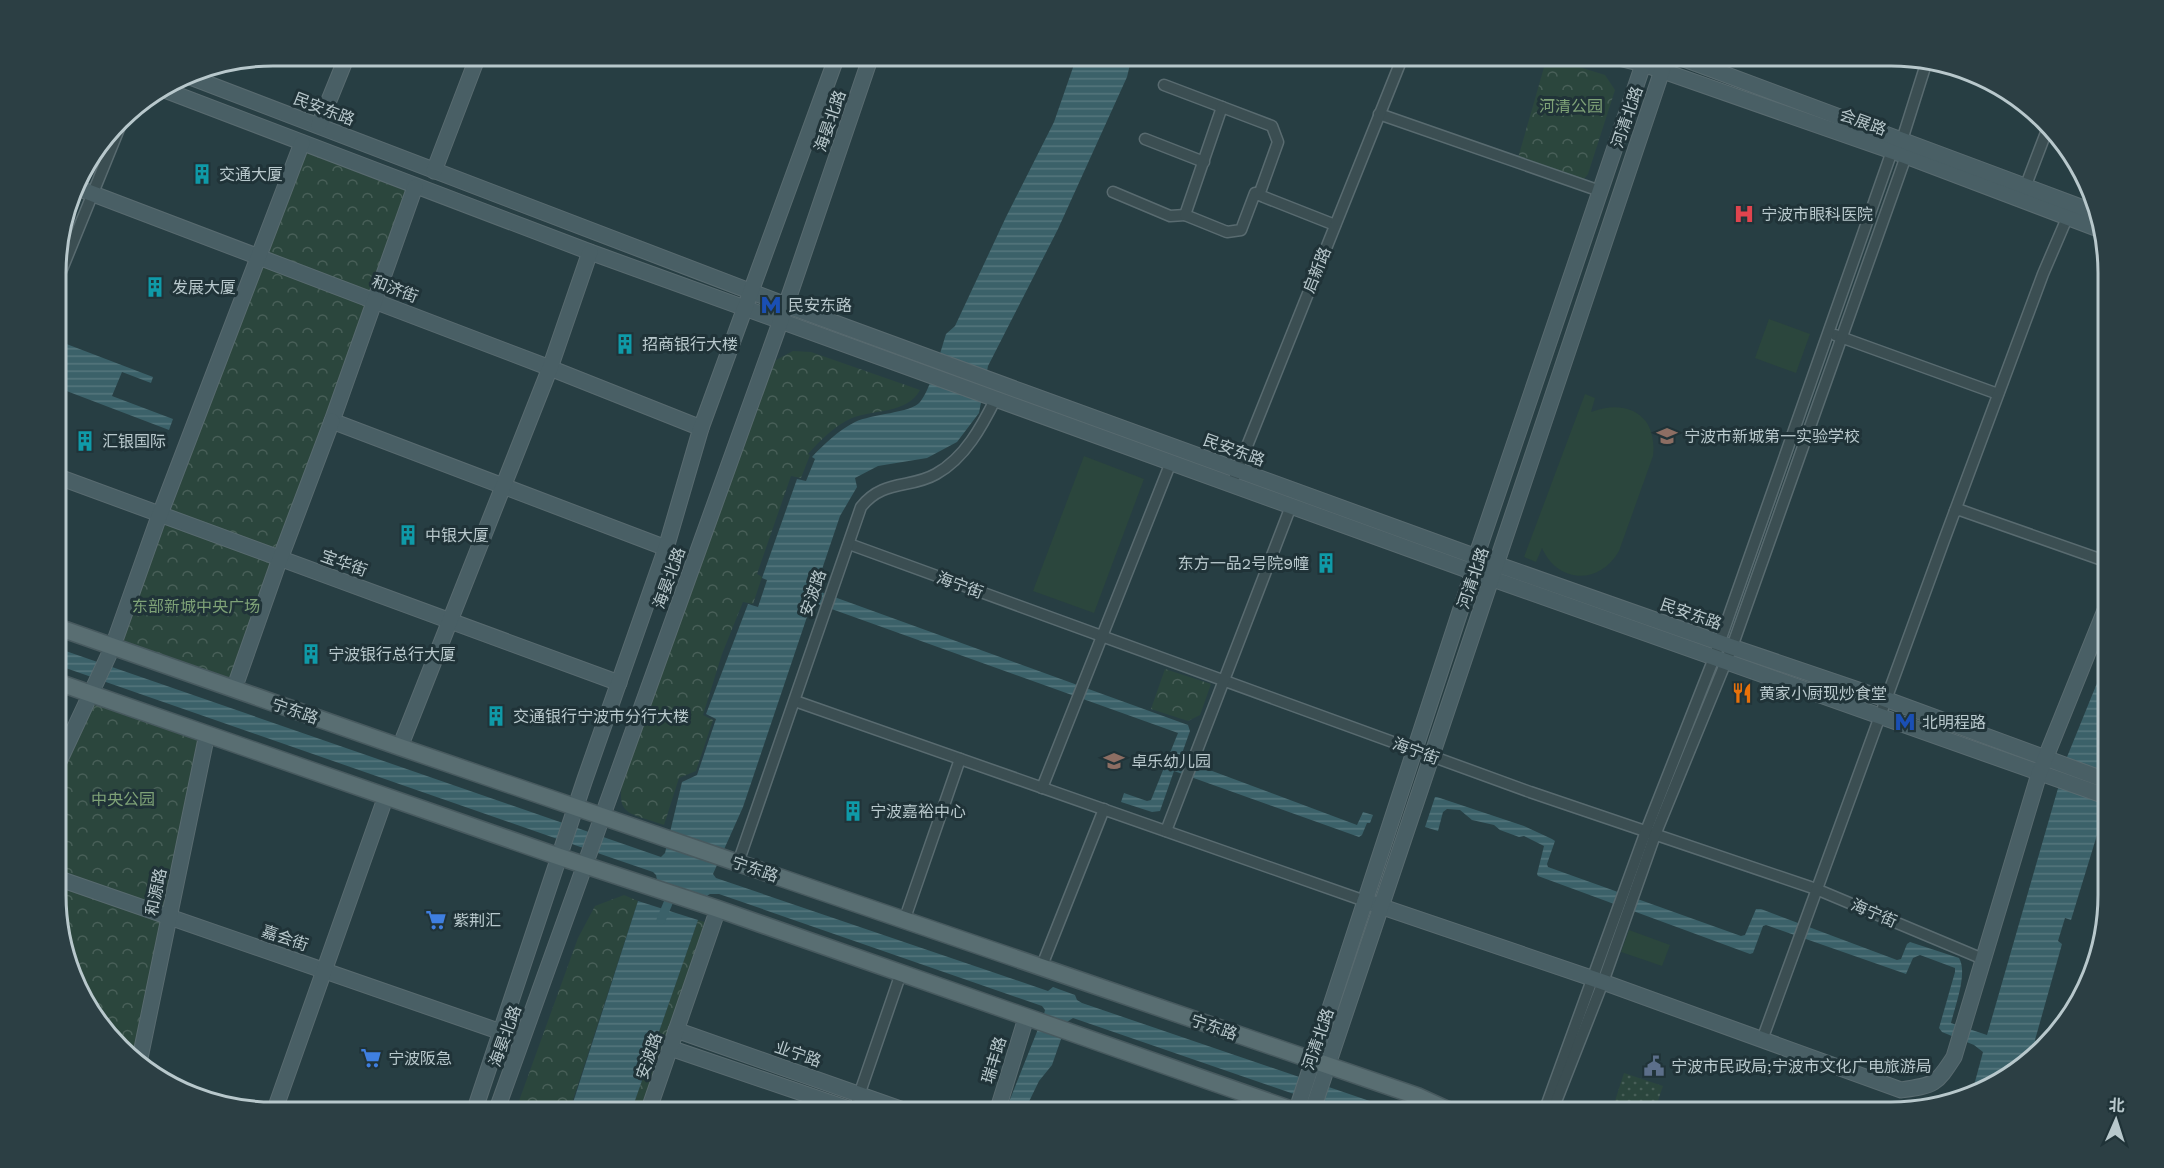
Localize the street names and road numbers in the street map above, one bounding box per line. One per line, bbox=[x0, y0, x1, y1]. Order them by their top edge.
street label: 河清北路 bbox=[1608, 84, 1646, 150]
street label: 海晏北路 bbox=[811, 88, 849, 154]
street label: 民安东路 bbox=[291, 89, 357, 129]
street label: 会展路 bbox=[1837, 105, 1889, 139]
street label: 启新路 bbox=[1299, 244, 1335, 296]
street label: 和济街 bbox=[369, 272, 421, 306]
street label: 民安东路 bbox=[1201, 430, 1267, 470]
street label: 海晏北路 bbox=[649, 545, 689, 611]
street label: 河清北路 bbox=[1454, 545, 1492, 611]
street label: 宝华街 bbox=[318, 546, 370, 580]
street label: 安波路 bbox=[796, 567, 830, 619]
street label: 海宁街 bbox=[934, 568, 986, 602]
street label: 民安东路 bbox=[1658, 595, 1724, 633]
street label: 宁东路 bbox=[269, 694, 321, 728]
street label: 海宁街 bbox=[1390, 734, 1442, 768]
street label: 宁东路 bbox=[729, 852, 781, 886]
street label: 和源路 bbox=[142, 867, 170, 917]
street label: 海宁街 bbox=[1848, 895, 1900, 931]
street label: 嘉会街 bbox=[259, 921, 311, 955]
street label: 海晏北路 bbox=[485, 1003, 525, 1069]
street label: 河清北路 bbox=[1299, 1006, 1337, 1072]
street label: 宁东路 bbox=[1188, 1010, 1240, 1044]
street label: 安波路 bbox=[632, 1030, 666, 1082]
street label: 瑞丰路 bbox=[978, 1034, 1010, 1086]
street label: 业宁路 bbox=[772, 1037, 824, 1071]

